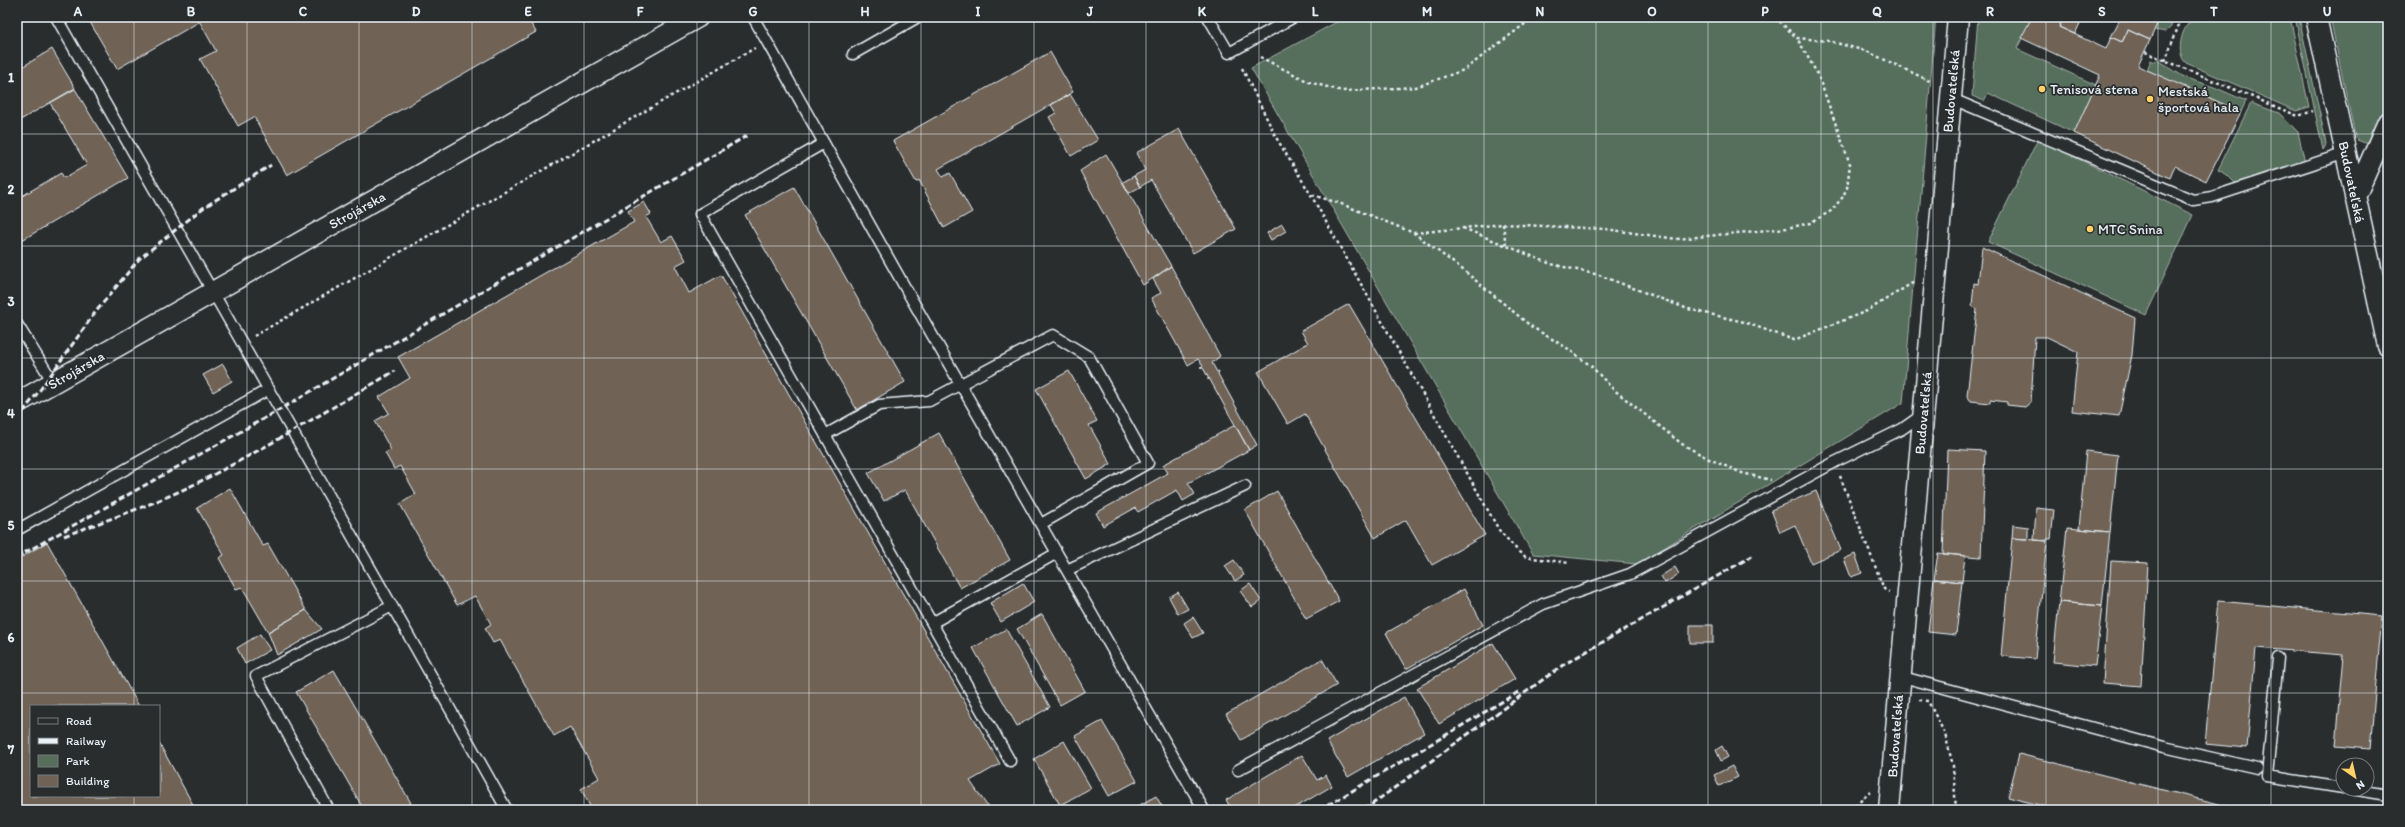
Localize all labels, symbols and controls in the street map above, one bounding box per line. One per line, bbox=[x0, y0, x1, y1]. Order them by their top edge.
text: A bbox=[73, 4, 83, 19]
text: B bbox=[187, 4, 196, 19]
text: C bbox=[299, 4, 308, 19]
text: D bbox=[412, 4, 421, 19]
text: E bbox=[524, 4, 532, 19]
text: F bbox=[637, 4, 644, 19]
text: G bbox=[749, 4, 758, 19]
text: H bbox=[861, 4, 870, 19]
text: I bbox=[976, 4, 981, 19]
text: J bbox=[1086, 4, 1094, 19]
text: K bbox=[1198, 4, 1207, 19]
text: L bbox=[1312, 4, 1319, 19]
text: M bbox=[1422, 4, 1432, 19]
text: N bbox=[1536, 4, 1545, 19]
text: O bbox=[1647, 4, 1657, 19]
text: P bbox=[1761, 4, 1769, 19]
text: Q bbox=[1872, 4, 1882, 19]
text: R bbox=[1986, 4, 1994, 19]
text: S bbox=[2098, 4, 2106, 19]
text: T bbox=[2209, 4, 2218, 19]
text: U bbox=[2323, 4, 2332, 19]
street label: Budovateľská bbox=[1939, 48, 1964, 133]
text: 1 bbox=[8, 70, 14, 85]
place label: Tenisová stena bbox=[2050, 81, 2138, 98]
place label: Mestská športová hala bbox=[2158, 83, 2240, 116]
marker: Tenisová stena bbox=[2037, 84, 2047, 94]
marker: Mestská športová hala bbox=[2145, 94, 2155, 104]
street label: Budovateľská bbox=[2335, 140, 2369, 225]
text: 2 bbox=[8, 182, 15, 197]
street label: Strojárska bbox=[326, 188, 389, 233]
place label: MTC Snina bbox=[2098, 221, 2163, 238]
marker: MTC Snina bbox=[2085, 224, 2095, 234]
text: 3 bbox=[7, 294, 15, 309]
street label: Strojárska bbox=[45, 347, 108, 393]
street label: Budovateľská bbox=[1911, 370, 1936, 455]
text: 4 bbox=[7, 406, 15, 421]
text: 5 bbox=[8, 518, 15, 533]
text: 6 bbox=[8, 630, 15, 645]
street label: Budovateľská bbox=[1884, 693, 1907, 778]
legend bbox=[30, 705, 160, 797]
text: Road bbox=[66, 714, 92, 728]
text: Railway bbox=[66, 734, 106, 748]
text: 7 bbox=[7, 742, 15, 757]
text: Park bbox=[66, 754, 90, 768]
north arrow bbox=[2335, 757, 2375, 797]
text: Building bbox=[66, 774, 110, 788]
text: N bbox=[2354, 777, 2367, 792]

